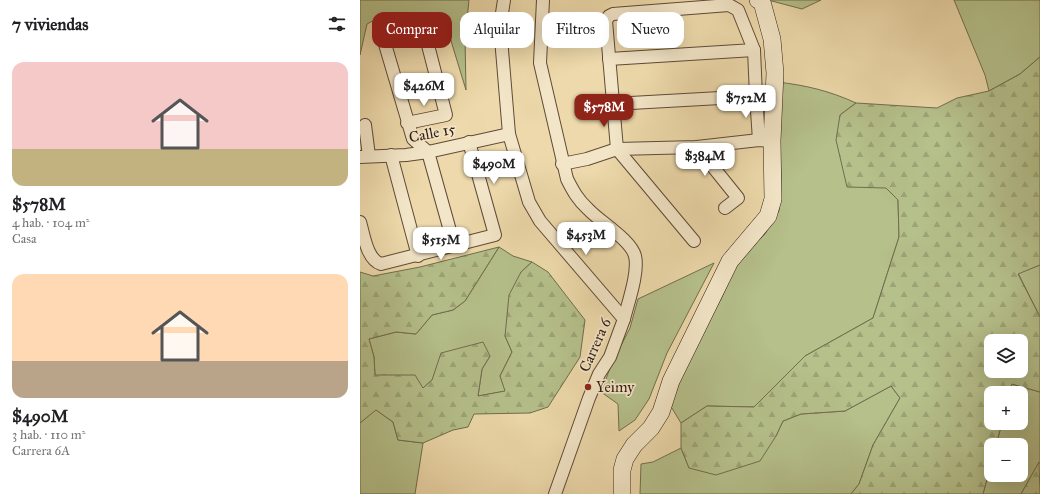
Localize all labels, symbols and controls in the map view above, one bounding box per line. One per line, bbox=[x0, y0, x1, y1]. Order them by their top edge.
chip: Comprar bbox=[372, 12, 452, 48]
chip: Alquilar bbox=[460, 12, 534, 48]
chip: Filtros bbox=[542, 12, 609, 48]
chip: Nuevo bbox=[617, 12, 684, 48]
icon: filters bbox=[326, 13, 348, 35]
text: 7 viviendas bbox=[12, 14, 88, 35]
pin: $426M bbox=[396, 73, 452, 107]
text: $426M bbox=[403, 78, 445, 94]
pin: $752M bbox=[718, 85, 774, 119]
icon: home bbox=[144, 88, 216, 160]
text: $752M bbox=[726, 90, 766, 106]
pin: $578M bbox=[576, 94, 632, 128]
text: $578M bbox=[583, 99, 625, 115]
street label: Calle 15 bbox=[407, 120, 457, 146]
pin: $384M bbox=[677, 143, 733, 177]
text: $384M bbox=[685, 148, 725, 164]
pin: $490M bbox=[466, 151, 522, 185]
text: $490M bbox=[473, 156, 516, 172]
text: $578M bbox=[12, 194, 66, 215]
text: 4 hab. · 104 m² bbox=[12, 215, 90, 231]
pin: $453M bbox=[558, 222, 614, 256]
pin: $515M bbox=[413, 227, 469, 261]
text: $453M bbox=[566, 227, 606, 243]
text: Casa bbox=[12, 231, 37, 247]
text: $515M bbox=[422, 232, 460, 248]
icon: home bbox=[144, 300, 216, 372]
street label: Carrera 6 bbox=[575, 314, 615, 375]
map controls bbox=[984, 334, 1028, 482]
button: layers bbox=[984, 334, 1028, 378]
place label: Yeimy bbox=[596, 378, 635, 396]
marker: Yeimy bbox=[583, 382, 593, 392]
button: + bbox=[984, 386, 1028, 430]
text: $490M bbox=[12, 406, 68, 427]
text: 3 hab. · 110 m² bbox=[12, 427, 85, 443]
button: − bbox=[984, 438, 1028, 482]
text: Carrera 6A bbox=[12, 443, 70, 459]

